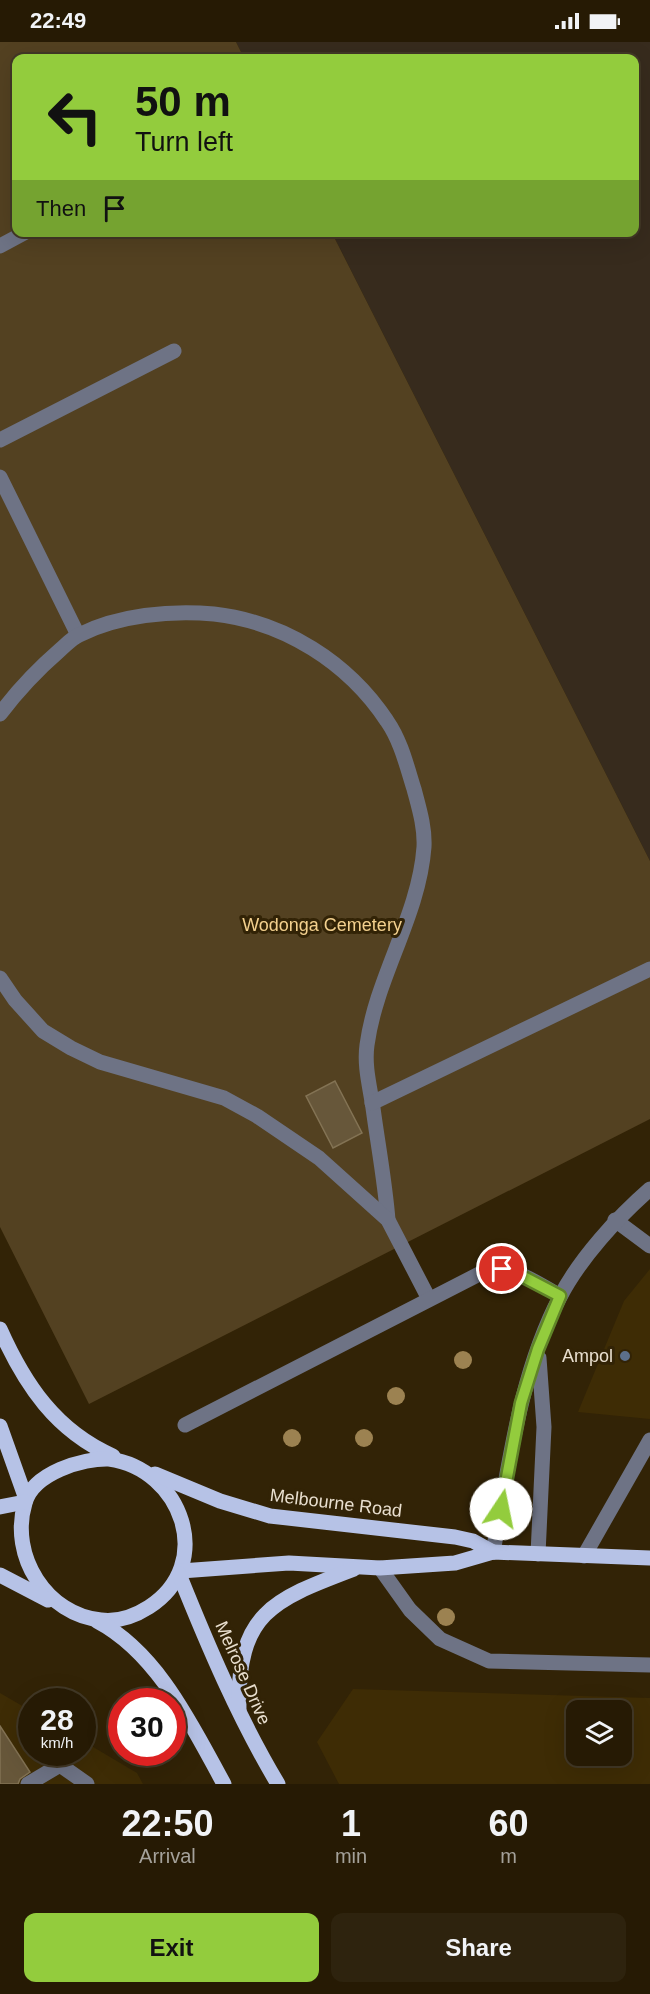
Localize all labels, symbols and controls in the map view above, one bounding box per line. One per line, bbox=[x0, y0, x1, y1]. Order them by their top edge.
text: 22:49 bbox=[30, 8, 86, 33]
icon: left bbox=[36, 78, 114, 156]
text: 50 m bbox=[135, 78, 231, 125]
text: Turn left bbox=[135, 127, 233, 157]
icon: arrive bbox=[98, 192, 131, 225]
text: Then bbox=[36, 196, 86, 221]
park label: Wodonga Cemetery bbox=[242, 915, 402, 935]
pin bbox=[476, 1243, 527, 1294]
icon: arrive bbox=[485, 1252, 518, 1285]
place label: Ampol bbox=[562, 1346, 613, 1366]
marker: Ampol bbox=[618, 1349, 632, 1363]
position arrow bbox=[469, 1477, 533, 1541]
street label: Melbourne Road bbox=[269, 1485, 403, 1521]
street label: Melrose Drive bbox=[211, 1618, 275, 1728]
speed limit sign: 30 bbox=[108, 1688, 186, 1766]
map controls bbox=[566, 1700, 632, 1766]
button: layers bbox=[566, 1700, 632, 1766]
text: 28 bbox=[40, 1703, 74, 1736]
text: km/h bbox=[41, 1734, 73, 1751]
text: 22:50 bbox=[121, 1803, 213, 1844]
text: 1 bbox=[341, 1803, 361, 1844]
text: 60 bbox=[489, 1803, 529, 1844]
text: Arrival bbox=[139, 1845, 196, 1867]
text: min bbox=[335, 1845, 367, 1867]
text: m bbox=[500, 1845, 517, 1867]
button: Exit bbox=[24, 1913, 319, 1982]
button: Share bbox=[331, 1913, 626, 1982]

